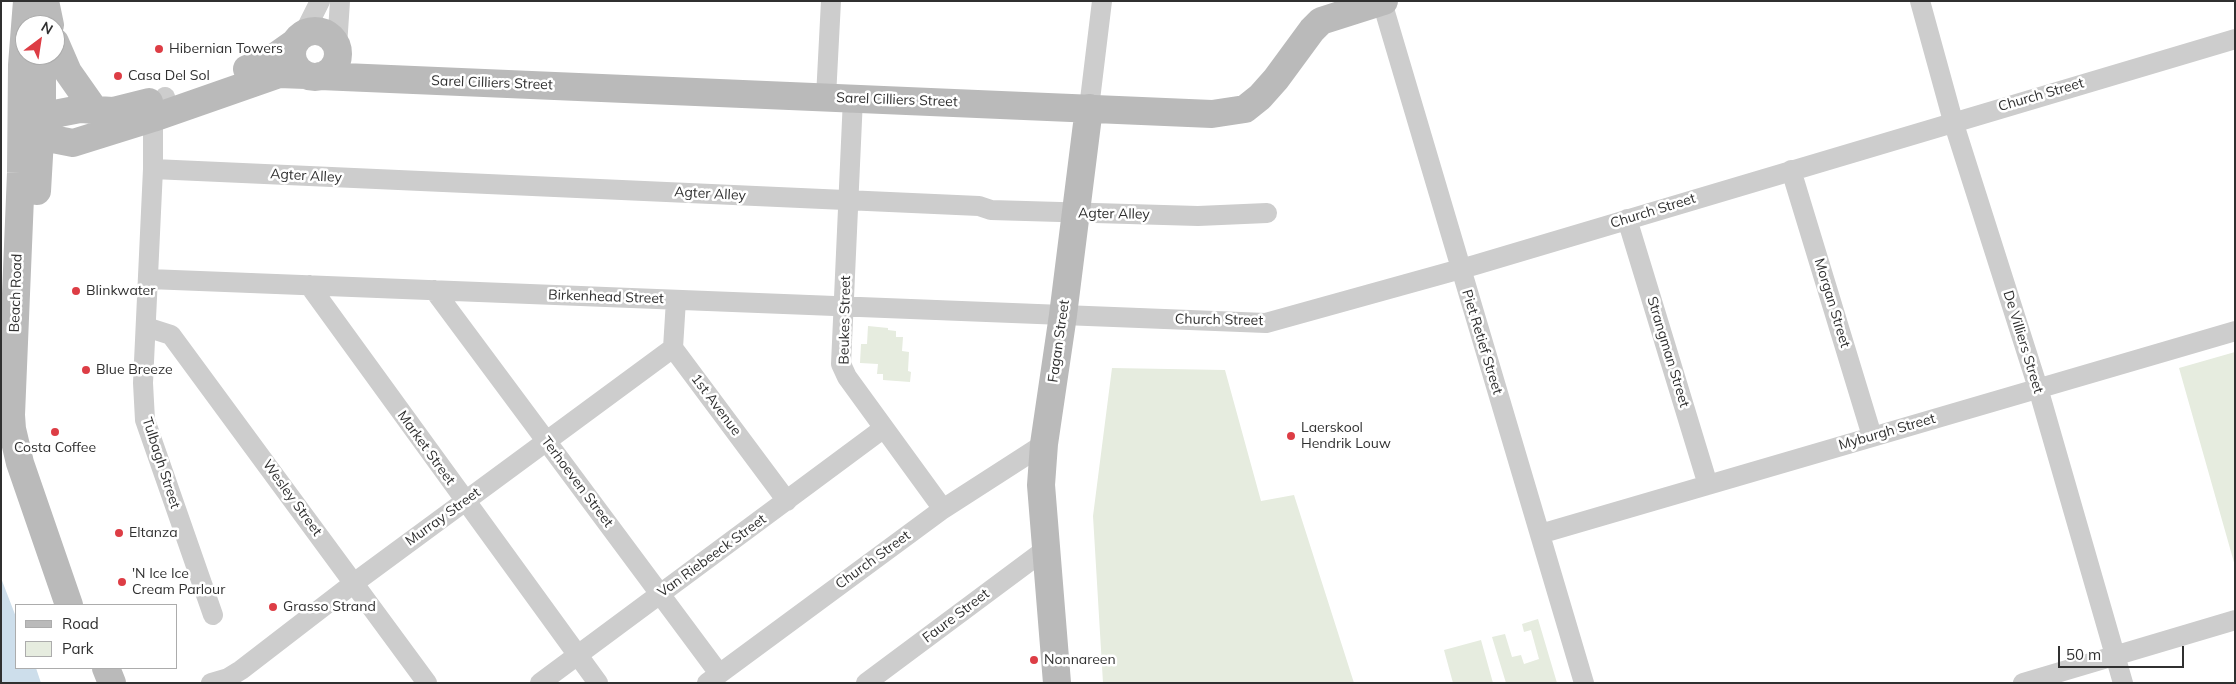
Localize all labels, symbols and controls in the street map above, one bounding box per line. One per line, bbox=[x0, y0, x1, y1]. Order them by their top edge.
north arrow bbox=[15, 15, 65, 65]
text: N bbox=[38, 18, 56, 38]
place label: Hibernian Towers bbox=[169, 41, 283, 57]
marker: Hibernian Towers bbox=[153, 43, 165, 55]
place label: Casa Del Sol bbox=[128, 68, 210, 84]
marker: Casa Del Sol bbox=[112, 70, 124, 82]
street label: Sarel Cilliers Street bbox=[431, 72, 553, 94]
street label: Church Street bbox=[1996, 75, 2086, 115]
street label: Sarel Cilliers Street bbox=[836, 89, 958, 111]
street label: Agter Alley bbox=[270, 166, 342, 186]
street label: Agter Alley bbox=[674, 184, 746, 204]
street label: Church Street bbox=[1608, 190, 1698, 232]
street label: Agter Alley bbox=[1078, 205, 1150, 223]
street label: Beach Road bbox=[6, 253, 26, 333]
street label: Morgan Street bbox=[1810, 256, 1854, 350]
street label: Beukes Street bbox=[836, 275, 854, 365]
place label: Blinkwater bbox=[86, 283, 155, 299]
marker: Blinkwater bbox=[70, 285, 82, 297]
street label: Birkenhead Street bbox=[548, 287, 664, 307]
street label: Piet Retief Street bbox=[1458, 288, 1506, 396]
street label: De Villiers Street bbox=[1999, 288, 2047, 396]
street label: Strangman Street bbox=[1643, 295, 1693, 409]
street label: Fagan Street bbox=[1045, 299, 1073, 383]
street label: Church Street bbox=[1175, 311, 1263, 329]
place label: Blue Breeze bbox=[96, 362, 173, 378]
marker: Blue Breeze bbox=[80, 364, 92, 376]
street label: 1st Avenue bbox=[687, 371, 745, 439]
street label: Market Street bbox=[394, 408, 458, 488]
street label: Myburgh Street bbox=[1837, 410, 1937, 454]
street label: Tulbagh Street bbox=[138, 415, 184, 511]
place label: Laerskool Hendrik Louw bbox=[1301, 420, 1391, 452]
marker: Costa Coffee bbox=[49, 426, 61, 438]
marker: Laerskool Hendrik Louw bbox=[1285, 430, 1297, 442]
street label: Terhoeven Street bbox=[537, 433, 617, 531]
place label: Costa Coffee bbox=[14, 440, 96, 456]
street label: Wesley Street bbox=[259, 457, 325, 539]
street label: Murray Street bbox=[402, 484, 484, 550]
street label: Van Riebeeck Street bbox=[654, 511, 770, 601]
place label: Eltanza bbox=[129, 525, 178, 541]
marker: Eltanza bbox=[113, 527, 125, 539]
street label: Church Street bbox=[832, 527, 914, 593]
place label: 'N Ice Ice Cream Parlour bbox=[132, 566, 225, 598]
marker: 'N Ice Ice Cream Parlour bbox=[116, 576, 128, 588]
street label: Faure Street bbox=[919, 586, 993, 646]
place label: Grasso Strand bbox=[283, 599, 376, 615]
marker: Grasso Strand bbox=[267, 601, 279, 613]
legend bbox=[15, 604, 178, 669]
text: Road bbox=[62, 614, 99, 633]
scale bar bbox=[2061, 636, 2187, 668]
text: Park bbox=[62, 639, 94, 658]
text: 50 m bbox=[2066, 645, 2101, 664]
place label: Nonnareen bbox=[1044, 652, 1116, 668]
marker: Nonnareen bbox=[1028, 654, 1040, 666]

